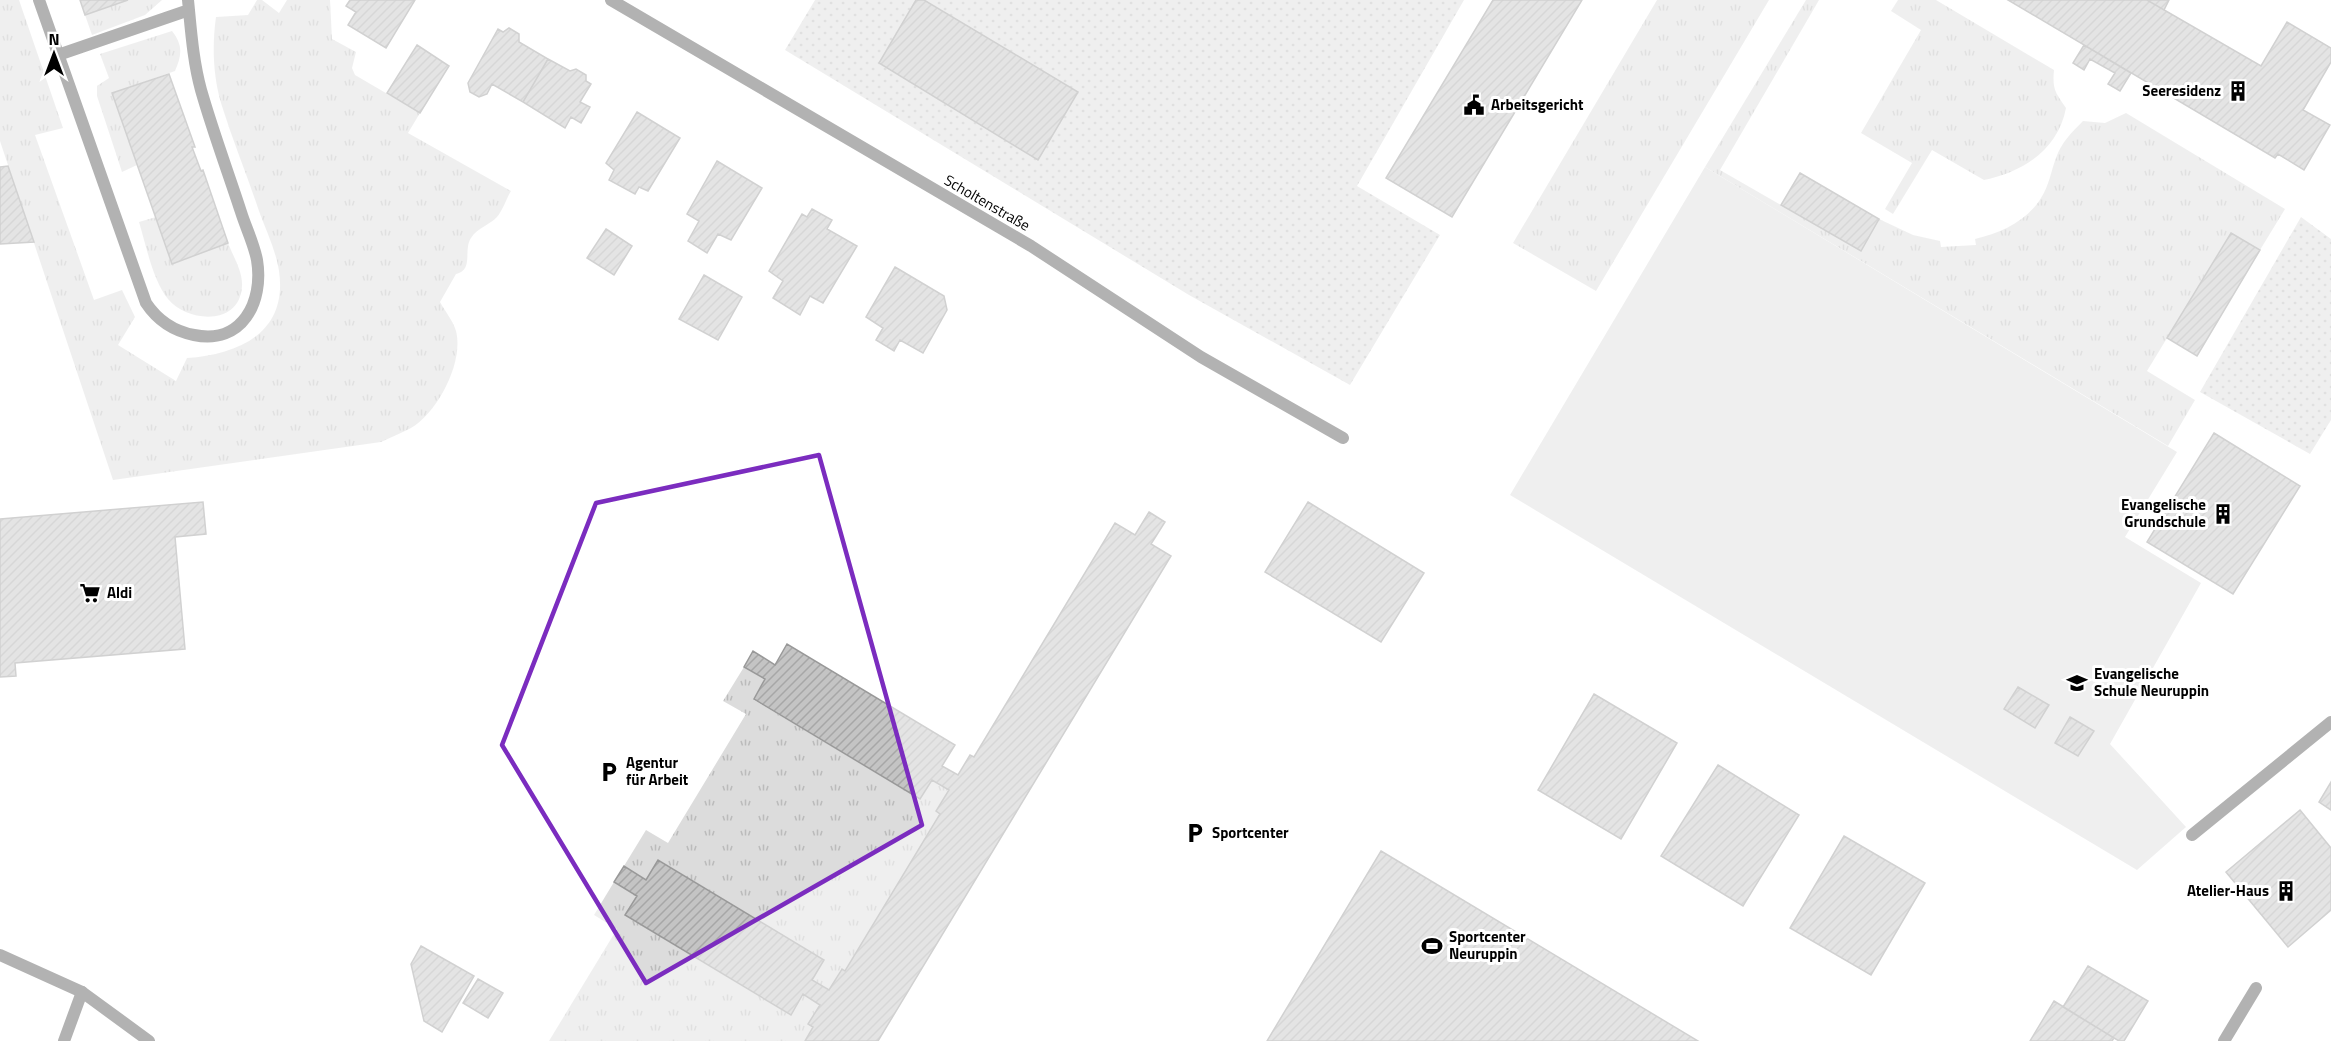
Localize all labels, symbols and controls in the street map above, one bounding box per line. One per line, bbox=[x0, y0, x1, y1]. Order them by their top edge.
north arrow bbox=[24, 24, 84, 84]
text: N bbox=[48, 27, 60, 51]
place label: Seeresidenz bbox=[2142, 79, 2221, 102]
building icon: Seeresidenz bbox=[2226, 79, 2250, 103]
public building icon: Arbeitsgericht bbox=[1462, 93, 1486, 117]
place label: Arbeitsgericht bbox=[1491, 93, 1584, 116]
street label: Scholtenstraße bbox=[940, 169, 1035, 237]
place label: Evangelische Grundschule bbox=[2121, 493, 2206, 533]
building icon: Evangelische Grundschule bbox=[2211, 502, 2235, 526]
supermarket icon: Aldi bbox=[78, 581, 102, 605]
place label: Aldi bbox=[107, 581, 132, 604]
place label: Evangelische Schule Neuruppin bbox=[2094, 662, 2209, 702]
school or university icon: Evangelische Schule Neuruppin bbox=[2065, 671, 2089, 695]
place label: Agentur für Arbeit bbox=[626, 751, 689, 791]
parking icon: Agentur für Arbeit bbox=[597, 760, 621, 784]
parking icon: Sportcenter bbox=[1183, 821, 1207, 845]
place label: Sportcenter bbox=[1212, 821, 1289, 844]
place label: Atelier-Haus bbox=[2187, 879, 2269, 902]
building icon: Atelier-Haus bbox=[2274, 879, 2298, 903]
place label: Sportcenter Neuruppin bbox=[1449, 925, 1526, 965]
sports icon: Sportcenter Neuruppin bbox=[1420, 934, 1444, 958]

